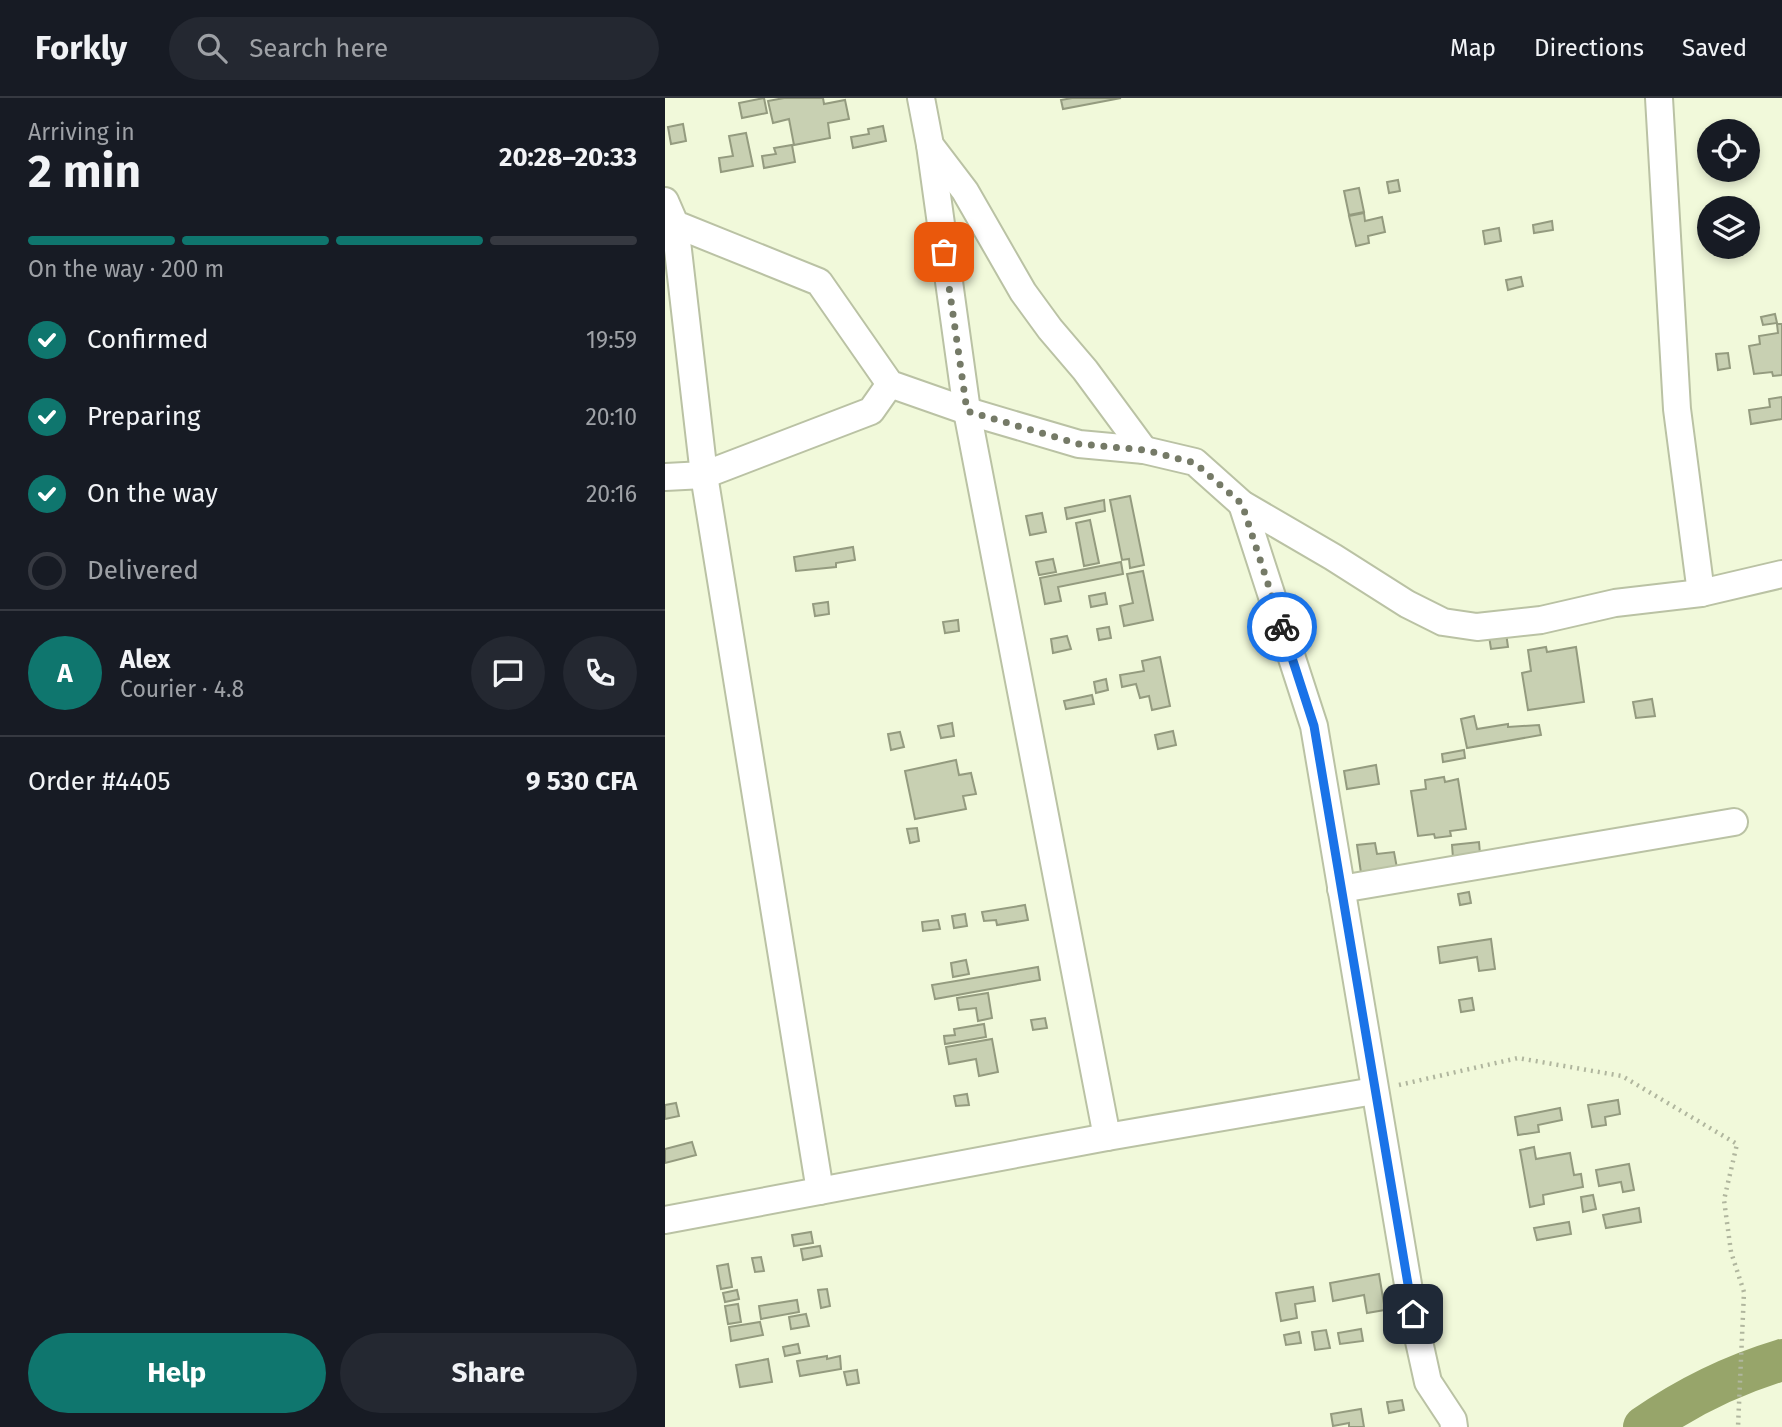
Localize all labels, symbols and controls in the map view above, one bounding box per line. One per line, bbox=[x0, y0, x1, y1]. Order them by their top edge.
search box bbox=[169, 17, 659, 80]
text: Forkly bbox=[35, 28, 127, 68]
icon: search bbox=[193, 29, 231, 67]
text: Search here bbox=[249, 33, 388, 64]
text: Map bbox=[1450, 34, 1496, 62]
text: Directions bbox=[1534, 34, 1644, 62]
text: Saved bbox=[1682, 34, 1747, 62]
text: Arriving in bbox=[28, 118, 135, 146]
map controls bbox=[1697, 119, 1760, 259]
button: locate bbox=[1697, 119, 1760, 182]
text: 20:28–20:33 bbox=[499, 142, 637, 173]
text: 2 min bbox=[28, 144, 141, 199]
button: layers bbox=[1697, 196, 1760, 259]
pin bbox=[914, 222, 974, 282]
icon: bag bbox=[925, 233, 963, 271]
text: On the way · 200 m bbox=[28, 255, 224, 283]
icon: check bbox=[28, 321, 66, 359]
text: Confirmed bbox=[87, 324, 208, 355]
text: 19:59 bbox=[586, 326, 637, 354]
icon: check bbox=[28, 398, 66, 436]
text: Preparing bbox=[87, 401, 200, 432]
text: 20:10 bbox=[585, 403, 637, 431]
icon: check bbox=[28, 475, 66, 513]
text: On the way bbox=[87, 478, 218, 509]
text: 20:16 bbox=[586, 480, 637, 508]
text: Delivered bbox=[87, 555, 199, 586]
courier bbox=[1247, 592, 1317, 662]
icon: bike bbox=[1263, 608, 1301, 646]
button: chat bbox=[471, 636, 545, 710]
button: phone bbox=[563, 636, 637, 710]
text: Alex bbox=[120, 644, 170, 675]
text: A bbox=[57, 658, 73, 689]
text: Courier · 4.8 bbox=[120, 675, 244, 703]
text: Order #4405 bbox=[28, 766, 171, 797]
text: 9 530 CFA bbox=[526, 766, 637, 797]
pin bbox=[1383, 1284, 1443, 1344]
icon: home bbox=[1394, 1295, 1432, 1333]
button: Help bbox=[28, 1333, 326, 1413]
button: Share bbox=[340, 1333, 637, 1413]

